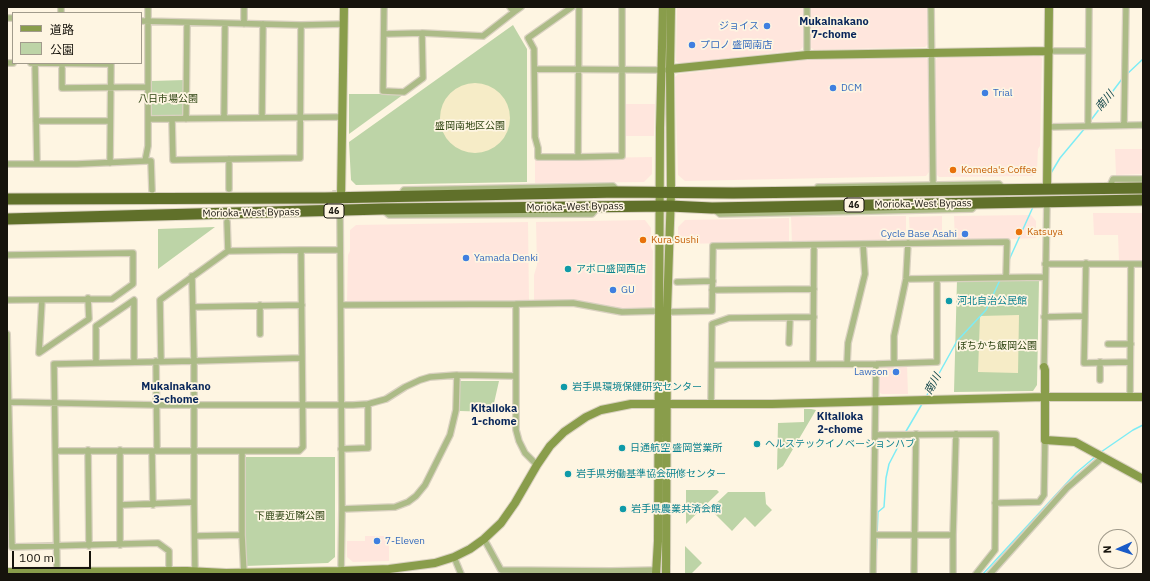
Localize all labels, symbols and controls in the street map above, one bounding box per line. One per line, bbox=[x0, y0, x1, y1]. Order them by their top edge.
legend bbox=[12, 12, 142, 64]
district label: Mukainakano 7-chome bbox=[799, 15, 869, 41]
place label: ジョイス bbox=[719, 20, 759, 32]
marker: ジョイス bbox=[762, 21, 772, 31]
text: 道路 bbox=[50, 22, 74, 37]
place label: プロノ 盛岡南店 bbox=[700, 39, 772, 51]
marker: プロノ 盛岡南店 bbox=[687, 40, 697, 50]
text: 公園 bbox=[50, 42, 74, 57]
place label: DCM bbox=[841, 82, 862, 94]
marker: DCM bbox=[828, 83, 838, 93]
place label: Trial bbox=[993, 87, 1012, 99]
marker: Trial bbox=[980, 88, 990, 98]
water label: 南川 bbox=[1093, 88, 1117, 114]
park label: 八日市場公園 bbox=[138, 93, 198, 105]
park label: 盛岡南地区公園 bbox=[435, 120, 505, 132]
place label: Komeda's Coffee bbox=[961, 164, 1037, 176]
marker: Komeda's Coffee bbox=[948, 165, 958, 175]
street label: Morioka-West Bypass bbox=[874, 197, 972, 211]
road number: 46 bbox=[844, 198, 864, 212]
street label: Morioka-West Bypass bbox=[526, 200, 624, 214]
road number: 46 bbox=[324, 204, 344, 218]
street label: Morioka-West Bypass bbox=[202, 206, 300, 220]
place label: Katsuya bbox=[1027, 226, 1063, 238]
marker: Katsuya bbox=[1014, 227, 1024, 237]
place label: Cycle Base Asahi bbox=[881, 228, 957, 240]
marker: Cycle Base Asahi bbox=[960, 229, 970, 239]
place label: Kura Sushi bbox=[651, 234, 699, 246]
marker: Kura Sushi bbox=[638, 235, 648, 245]
place label: Yamada Denki bbox=[474, 252, 538, 264]
marker: Yamada Denki bbox=[461, 253, 471, 263]
place label: アポロ盛岡西店 bbox=[576, 263, 646, 275]
marker: アポロ盛岡西店 bbox=[563, 264, 573, 274]
place label: GU bbox=[621, 284, 635, 296]
marker: GU bbox=[608, 285, 618, 295]
place label: 河北自治公民館 bbox=[957, 295, 1027, 307]
marker: 河北自治公民館 bbox=[944, 296, 954, 306]
park label: ぼちかち飯岡公園 bbox=[957, 340, 1037, 352]
place label: Lawson bbox=[854, 366, 888, 378]
marker: Lawson bbox=[891, 367, 901, 377]
water label: 南川 bbox=[922, 371, 944, 397]
district label: Mukainakano 3-chome bbox=[141, 380, 211, 406]
place label: 岩手県環境保健研究センター bbox=[572, 381, 702, 393]
marker: 岩手県環境保健研究センター bbox=[559, 382, 569, 392]
district label: Kitaiioka 1-chome bbox=[471, 402, 517, 428]
district label: Kitaiioka 2-chome bbox=[817, 410, 863, 436]
place label: ヘルステックイノベーションハブ bbox=[765, 438, 915, 450]
marker: ヘルステックイノベーションハブ bbox=[752, 439, 762, 449]
place label: 日通航空 盛岡営業所 bbox=[630, 442, 722, 454]
marker: 日通航空 盛岡営業所 bbox=[617, 443, 627, 453]
place label: 岩手県労働基準協会研修センター bbox=[576, 468, 726, 480]
marker: 岩手県労働基準協会研修センター bbox=[563, 469, 573, 479]
place label: 岩手県農業共済会館 bbox=[631, 503, 721, 515]
marker: 岩手県農業共済会館 bbox=[618, 504, 628, 514]
park label: 下鹿妻近隣公園 bbox=[255, 510, 325, 522]
north arrow bbox=[1098, 529, 1138, 569]
place label: 7-Eleven bbox=[385, 535, 425, 547]
marker: 7-Eleven bbox=[372, 536, 382, 546]
scale bar bbox=[14, 543, 93, 569]
text: N bbox=[1100, 545, 1114, 554]
text: 100 m bbox=[19, 550, 54, 565]

